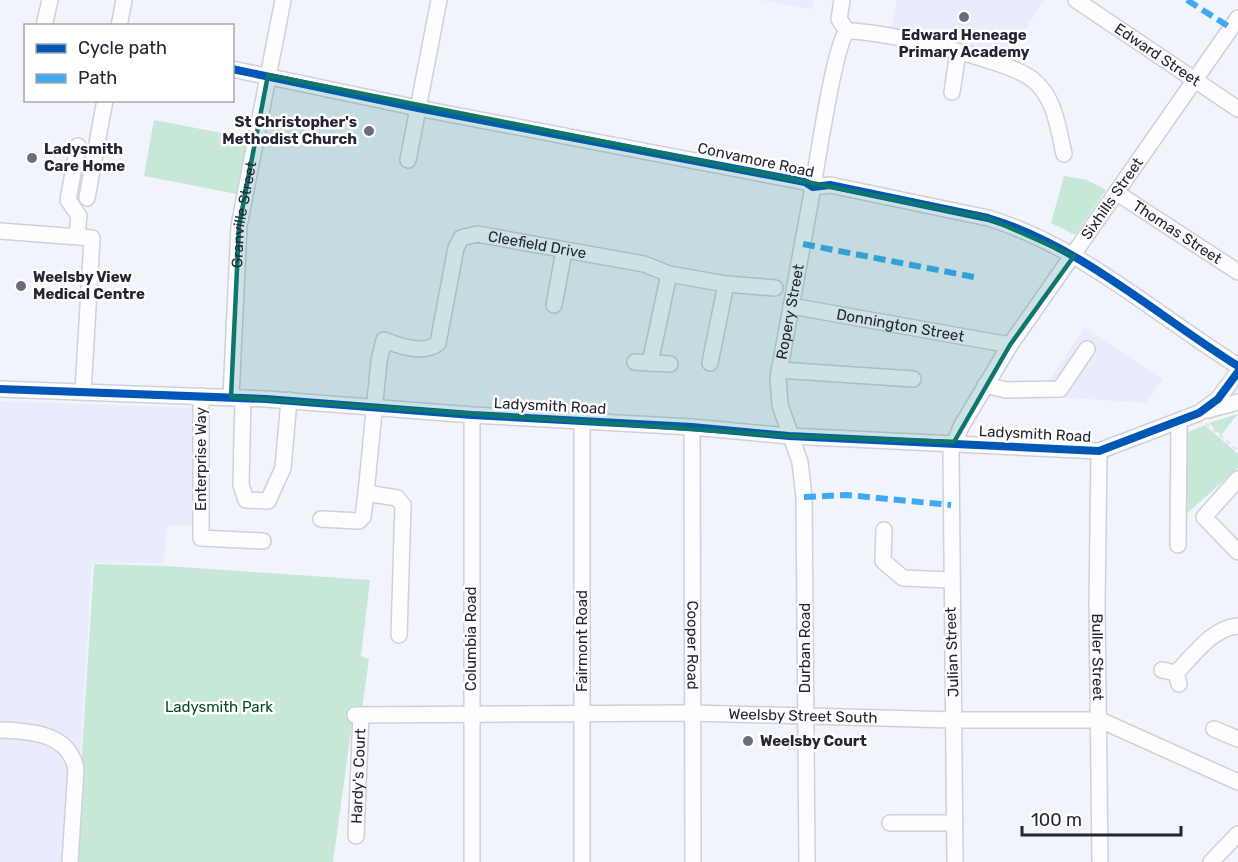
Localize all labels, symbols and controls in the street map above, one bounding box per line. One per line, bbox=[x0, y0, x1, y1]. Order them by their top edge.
marker: Edward Heneage Primary Academy bbox=[957, 10, 971, 24]
street label: Edward Street bbox=[1111, 19, 1204, 90]
legend bbox=[24, 24, 234, 102]
place label: Edward Heneage Primary Academy bbox=[898, 26, 1030, 61]
text: Cycle path bbox=[78, 37, 167, 59]
text: Path bbox=[78, 67, 117, 89]
place label: St Christopher's Methodist Church bbox=[222, 113, 357, 148]
marker: St Christopher's Methodist Church bbox=[362, 124, 376, 138]
street label: Convamore Road bbox=[696, 139, 816, 181]
place label: Ladysmith Care Home bbox=[44, 140, 125, 175]
marker: Ladysmith Care Home bbox=[25, 151, 39, 165]
street label: Sixhills Street bbox=[1077, 154, 1147, 243]
street label: Granville Street bbox=[228, 160, 260, 268]
street label: Thomas Street bbox=[1129, 197, 1225, 268]
street label: Cleefield Drive bbox=[487, 227, 588, 262]
street label: Ropery Street bbox=[773, 263, 808, 361]
place label: Weelsby View Medical Centre bbox=[33, 268, 145, 303]
marker: Weelsby View Medical Centre bbox=[14, 279, 28, 293]
street label: Donnington Street bbox=[835, 305, 966, 346]
street label: Ladysmith Road bbox=[493, 394, 607, 418]
street label: Enterprise Way bbox=[192, 407, 210, 511]
street label: Ladysmith Road bbox=[978, 422, 1092, 446]
street label: Columbia Road bbox=[462, 587, 480, 691]
street label: Fairmont Road bbox=[573, 590, 591, 692]
street label: Cooper Road bbox=[683, 600, 702, 690]
street label: Durban Road bbox=[796, 603, 814, 693]
street label: Julian Street bbox=[941, 606, 963, 697]
street label: Buller Street bbox=[1088, 613, 1107, 701]
park label: Ladysmith Park bbox=[165, 698, 273, 716]
street label: Weelsby Street South bbox=[728, 705, 878, 727]
street label: Hardy's Court bbox=[348, 728, 369, 824]
place label: Weelsby Court bbox=[760, 732, 867, 750]
marker: Weelsby Court bbox=[741, 734, 755, 748]
scale bar bbox=[1022, 799, 1181, 837]
text: 100 m bbox=[1031, 809, 1082, 831]

